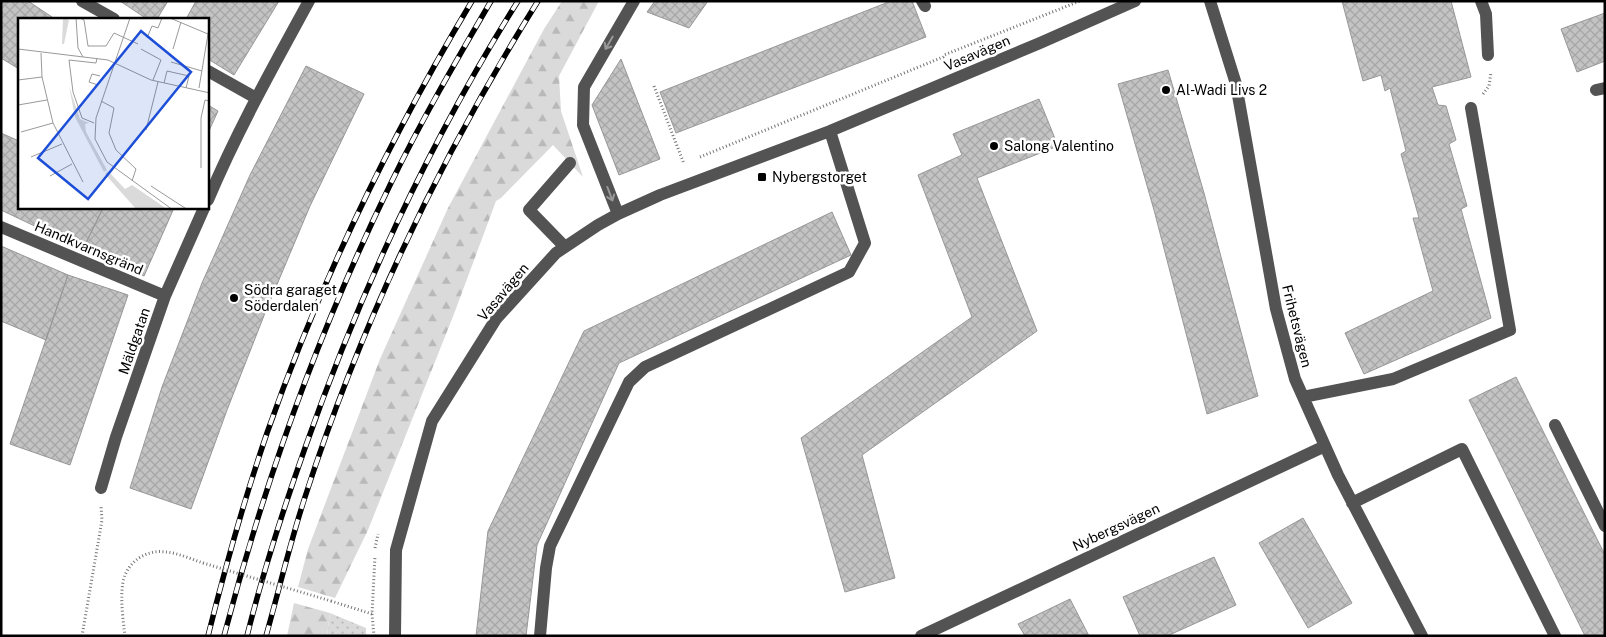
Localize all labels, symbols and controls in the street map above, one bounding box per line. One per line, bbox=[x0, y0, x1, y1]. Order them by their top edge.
inset map bbox=[18, 18, 209, 209]
street label: Vasavägen bbox=[942, 32, 1012, 74]
one-way arrow bbox=[604, 36, 614, 50]
place label: Al-Wadi Livs 2 bbox=[1176, 82, 1267, 98]
marker: Al-Wadi Livs 2 bbox=[1160, 84, 1172, 96]
place label: Salong Valentino bbox=[1004, 138, 1114, 154]
marker: Salong Valentino bbox=[988, 140, 1000, 152]
place label: Nybergstorget bbox=[772, 169, 867, 185]
marker: Nybergstorget bbox=[756, 171, 768, 183]
one-way arrow bbox=[606, 186, 615, 201]
street label: Handkvarnsgränd bbox=[32, 218, 146, 278]
street label: Vasavägen bbox=[474, 260, 532, 324]
place label: Södra garaget Söderdalen bbox=[244, 282, 337, 314]
street label: Frihetsvägen bbox=[1279, 283, 1315, 369]
marker: Södra garaget Söderdalen bbox=[228, 292, 240, 304]
street label: Mäldgatan bbox=[115, 306, 153, 376]
street label: Nybergsvägen bbox=[1070, 500, 1162, 554]

